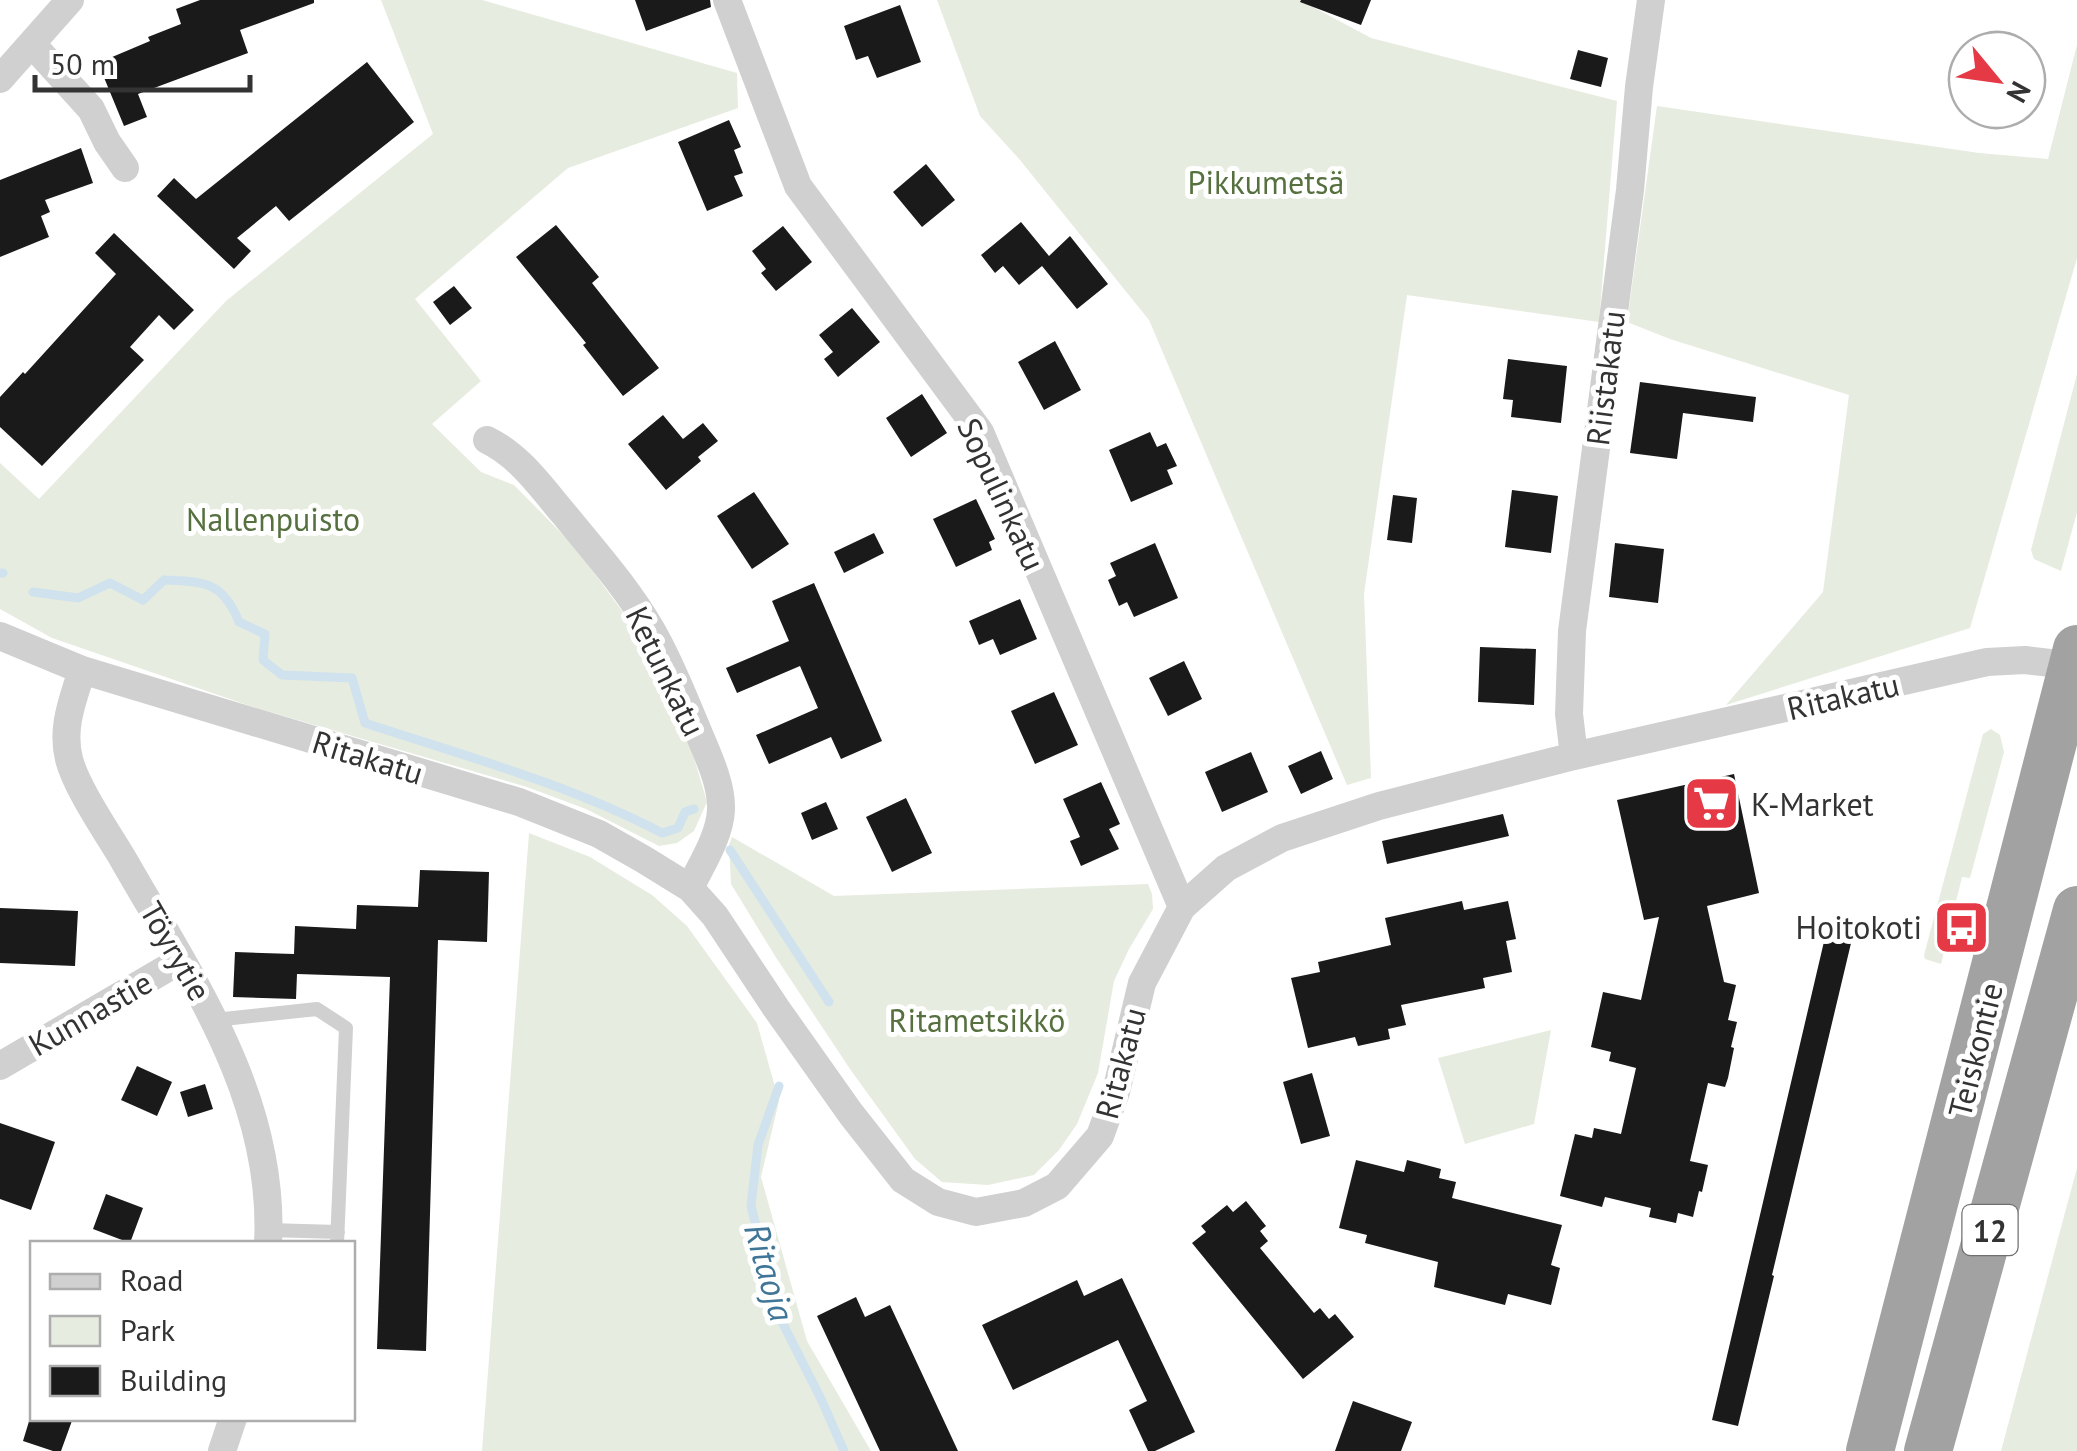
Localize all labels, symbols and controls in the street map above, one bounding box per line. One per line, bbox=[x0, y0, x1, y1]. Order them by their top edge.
scale bar bbox=[35, 30, 250, 92]
north arrow bbox=[1947, 30, 2047, 130]
text: 50 m bbox=[50, 44, 115, 83]
text: N bbox=[1999, 75, 2040, 109]
park label: Pikkumetsä bbox=[1188, 161, 1344, 203]
street label: Riistakatu bbox=[1576, 308, 1634, 448]
street label: Sopulinkatu bbox=[948, 411, 1056, 577]
park label: Nallenpuisto bbox=[186, 498, 360, 540]
street label: Ketunkatu bbox=[617, 599, 715, 743]
street label: Ritakatu bbox=[1783, 663, 1903, 729]
street label: Ritakatu bbox=[308, 720, 428, 794]
supermarket icon: K-Market bbox=[1682, 774, 1742, 834]
place label: K-Market bbox=[1751, 783, 1874, 825]
street label: Töyrytie bbox=[131, 894, 221, 1008]
bus stop icon: Hoitokoti bbox=[1931, 897, 1991, 957]
place label: Hoitokoti bbox=[1796, 906, 1922, 948]
street label: Kunnastie bbox=[21, 961, 159, 1065]
street label: Teiskontie bbox=[1938, 978, 2012, 1122]
park label: Ritametsikkö bbox=[889, 999, 1065, 1041]
street label: Ritakatu bbox=[1085, 1003, 1155, 1123]
road number: 12 bbox=[1962, 1205, 2018, 1255]
water label: Ritaoja bbox=[734, 1218, 806, 1326]
legend bbox=[30, 1241, 355, 1421]
text: Road bbox=[120, 1260, 184, 1299]
text: Park bbox=[120, 1310, 176, 1349]
text: Building bbox=[120, 1360, 227, 1399]

